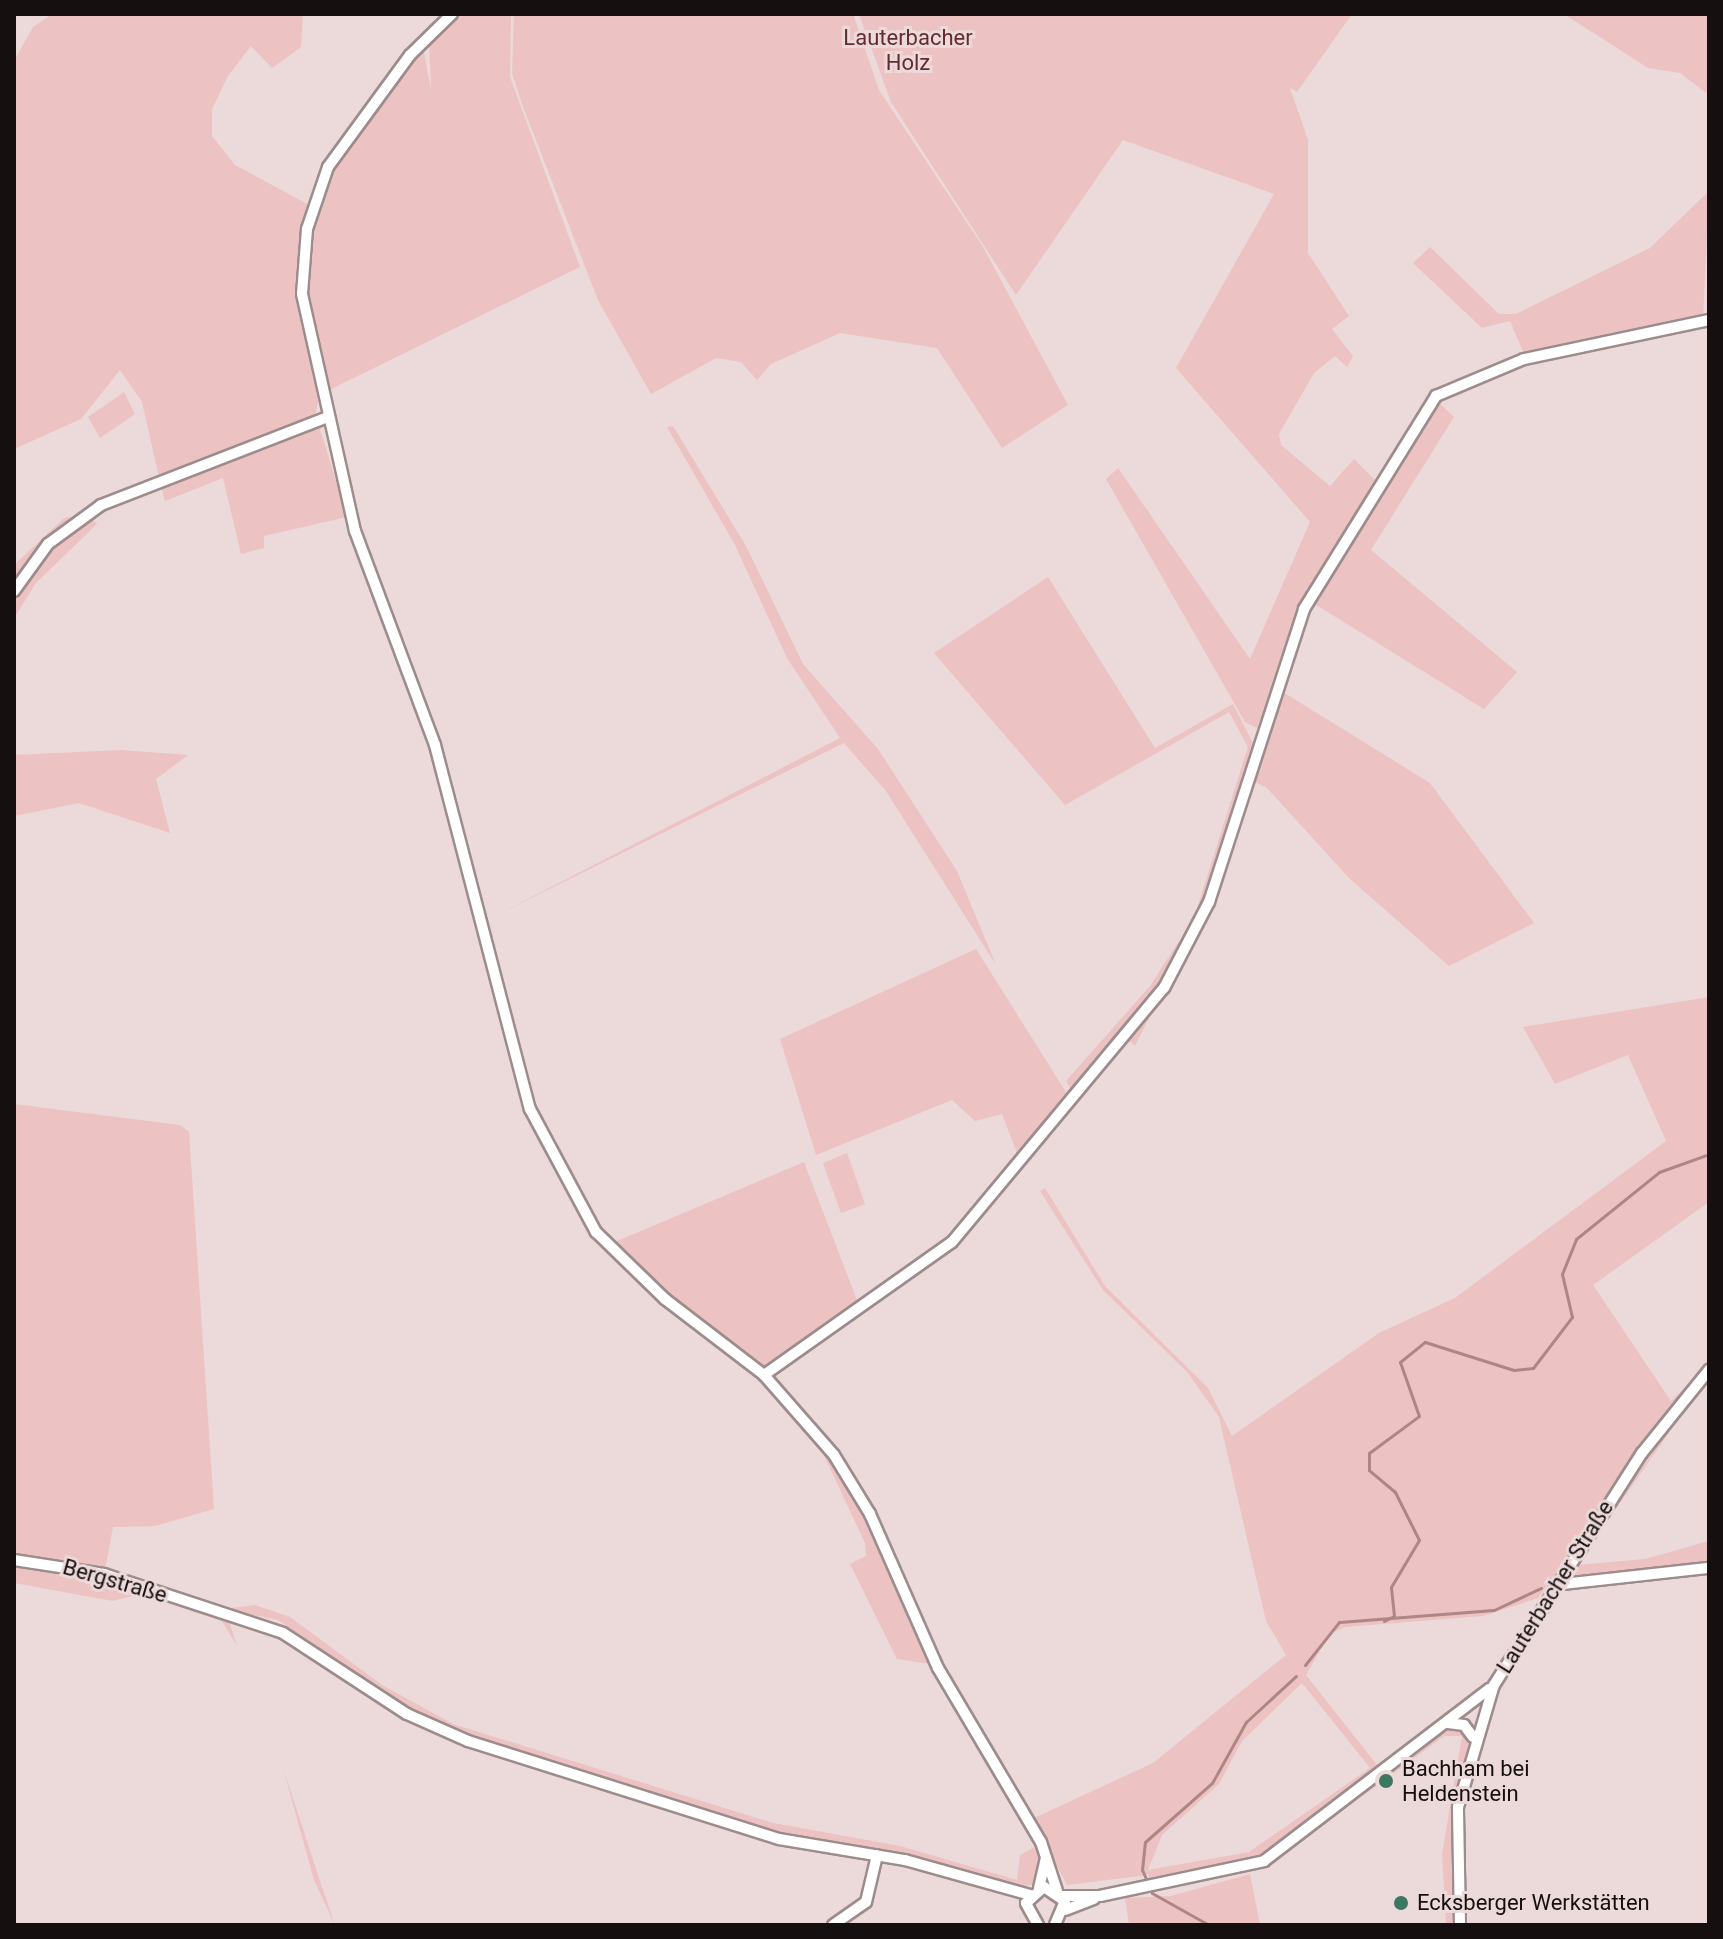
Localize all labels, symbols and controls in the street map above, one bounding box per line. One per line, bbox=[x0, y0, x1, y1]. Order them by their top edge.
park label: Lauterbacher Holz bbox=[843, 24, 973, 76]
street label: Lauterbacher Straße bbox=[1491, 1496, 1619, 1678]
street label: Bergstraße bbox=[60, 1554, 170, 1608]
place label: Bachham bei Heldenstein bbox=[1402, 1755, 1530, 1806]
marker: Bachham bei Heldenstein bbox=[1377, 1772, 1395, 1790]
place label: Ecksberger Werkstätten bbox=[1417, 1890, 1650, 1916]
marker: Ecksberger Werkstätten bbox=[1392, 1894, 1410, 1912]

